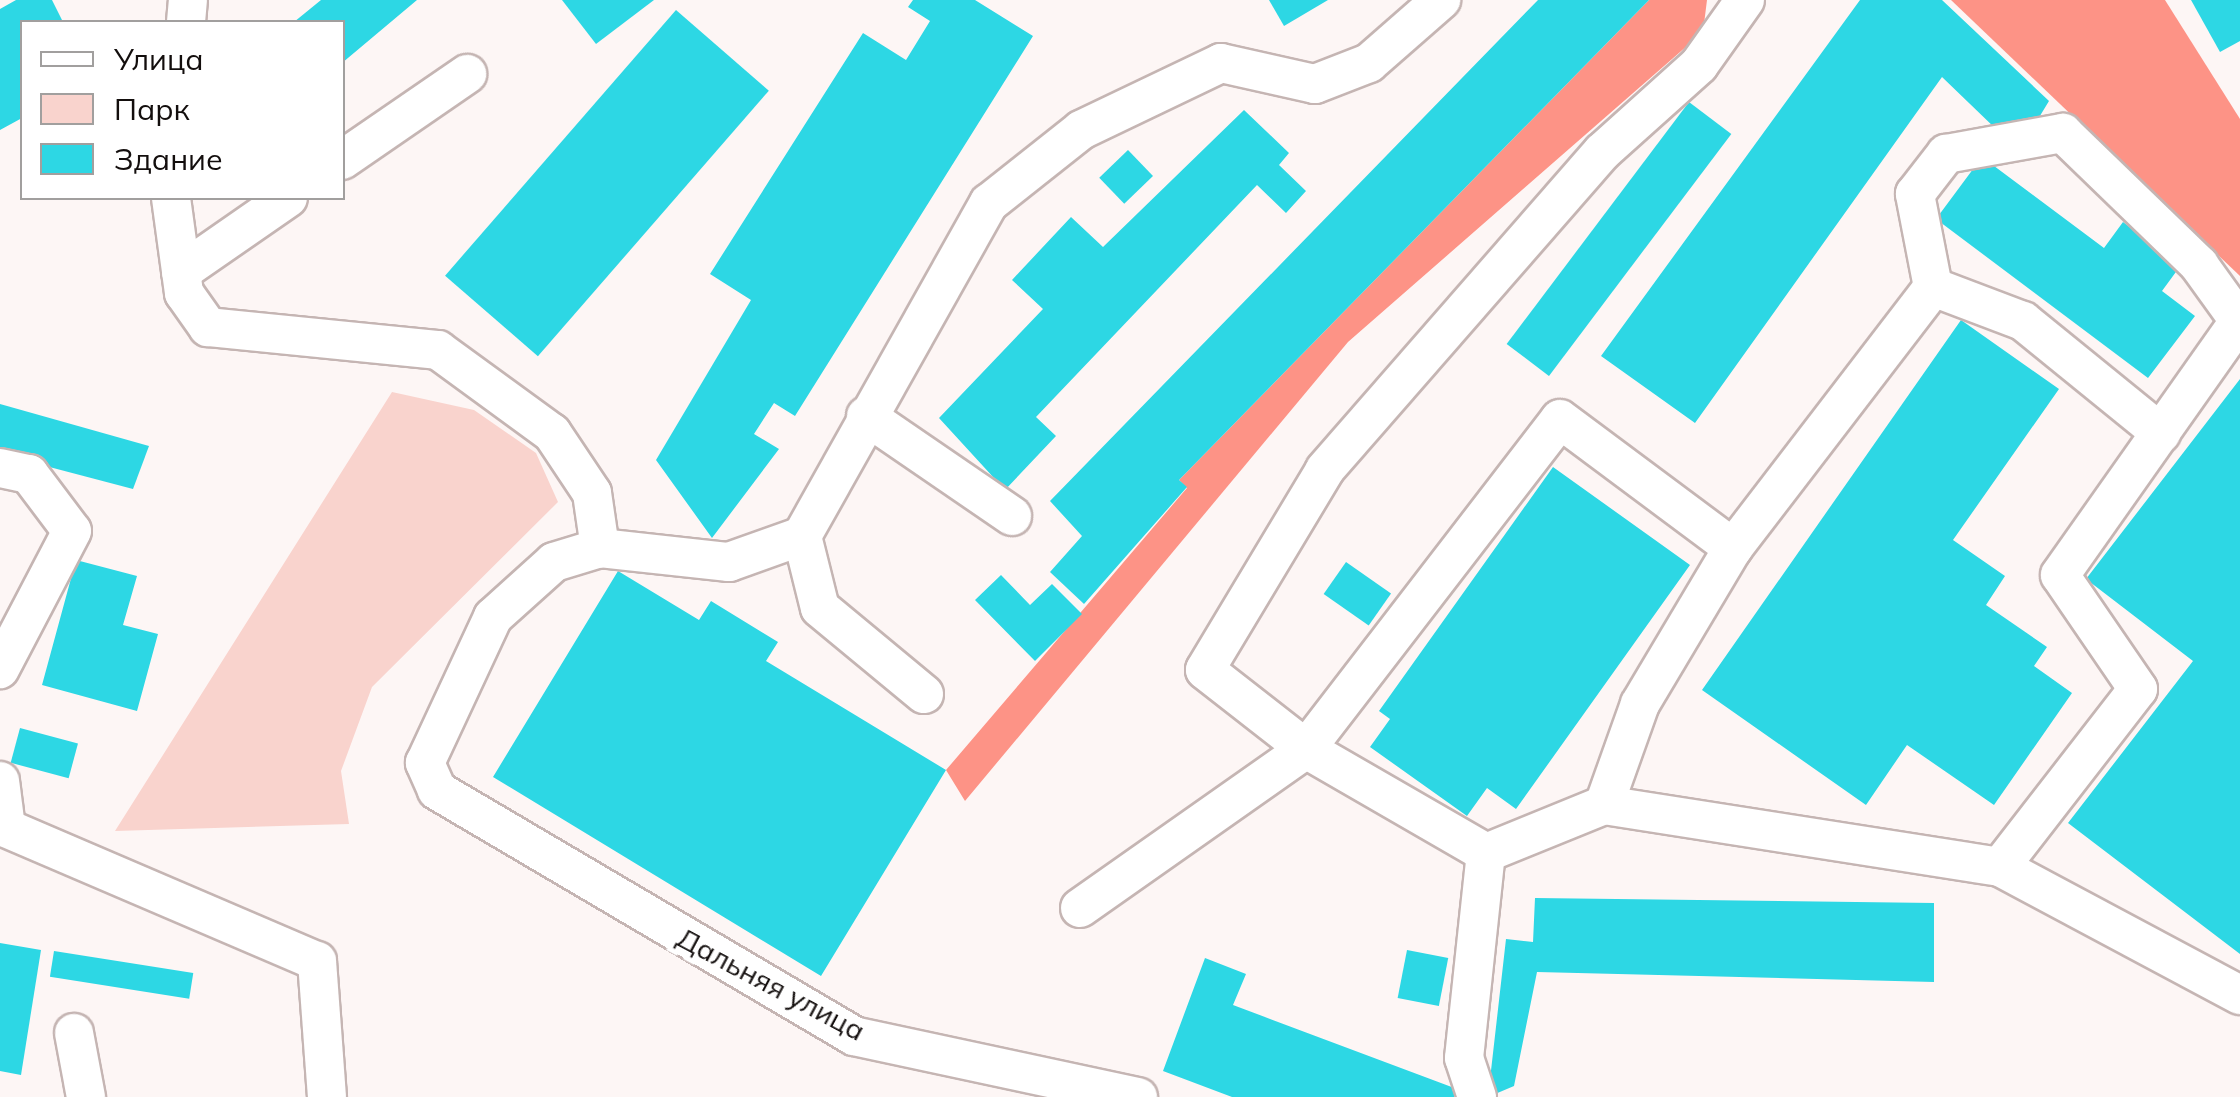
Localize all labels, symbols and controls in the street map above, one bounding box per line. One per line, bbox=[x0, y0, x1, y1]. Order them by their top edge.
legend bbox=[20, 20, 345, 200]
text: Улица bbox=[114, 40, 204, 78]
text: Парк bbox=[114, 90, 190, 128]
text: Здание bbox=[114, 140, 223, 178]
street label: Дальняя улица bbox=[671, 920, 871, 1048]

